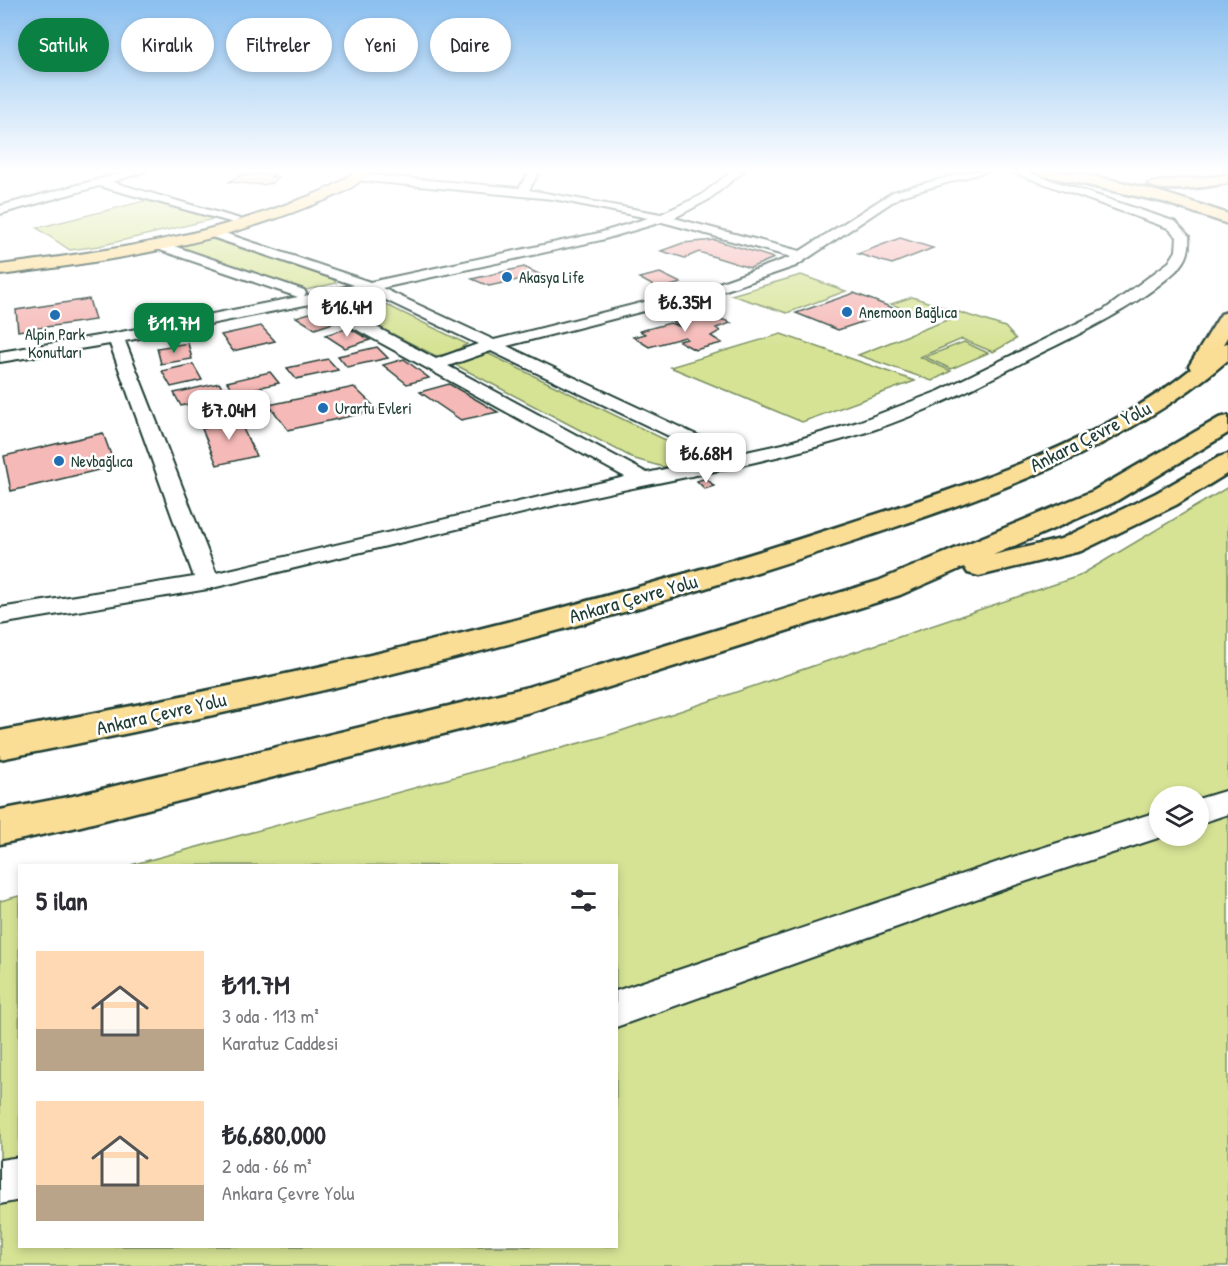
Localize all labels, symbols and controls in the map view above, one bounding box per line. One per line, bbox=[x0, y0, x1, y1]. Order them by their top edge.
chip: Satılık bbox=[18, 18, 109, 72]
chip: Kiralık bbox=[121, 18, 214, 72]
chip: Filtreler bbox=[226, 18, 332, 72]
chip: Yeni bbox=[344, 18, 418, 72]
chip: Daire bbox=[430, 18, 511, 72]
place label: Akasya Life bbox=[519, 266, 585, 288]
marker: Akasya Life bbox=[500, 270, 514, 284]
pin: ₺6.35M bbox=[636, 282, 734, 333]
pin: ₺16.4M bbox=[298, 287, 396, 338]
text: ₺6.35M bbox=[658, 288, 712, 315]
text: ₺16.4M bbox=[322, 293, 372, 320]
place label: Anemoon Bağlıca bbox=[859, 301, 957, 323]
pin: ₺11.7M bbox=[125, 303, 223, 354]
marker: Anemoon Bağlıca bbox=[840, 305, 854, 319]
marker: Alpin Park Konutları bbox=[48, 308, 62, 322]
text: ₺11.7M bbox=[148, 309, 200, 336]
place label: Alpin Park Konutları bbox=[25, 323, 85, 363]
pin: ₺7.04M bbox=[180, 390, 278, 441]
street label: Ankara Çevre Yolu bbox=[1025, 394, 1155, 478]
text: ₺7.04M bbox=[202, 396, 256, 423]
place label: Urartu Evleri bbox=[335, 397, 412, 419]
marker: Urartu Evleri bbox=[316, 401, 330, 415]
pin: ₺6.68M bbox=[657, 433, 755, 484]
text: ₺6.68M bbox=[680, 439, 732, 466]
place label: Nevbağlıca bbox=[71, 450, 133, 472]
marker: Nevbağlıca bbox=[52, 454, 66, 468]
street label: Ankara Çevre Yolu bbox=[566, 567, 700, 629]
street label: Ankara Çevre Yolu bbox=[93, 685, 229, 741]
map controls bbox=[1149, 786, 1209, 846]
button: layers bbox=[1149, 786, 1209, 846]
text: 5 ilan bbox=[36, 883, 88, 918]
icon: filters bbox=[567, 884, 600, 917]
text: ₺11.7M bbox=[222, 967, 290, 1002]
icon: home bbox=[84, 975, 156, 1047]
text: 3 oda · 113 m² bbox=[222, 1002, 319, 1029]
text: Karatuz Caddesi bbox=[222, 1029, 338, 1056]
text: ₺6,680,000 bbox=[222, 1117, 326, 1152]
icon: home bbox=[84, 1125, 156, 1197]
text: 2 oda · 66 m² bbox=[222, 1152, 312, 1179]
text: Ankara Çevre Yolu bbox=[222, 1179, 354, 1206]

